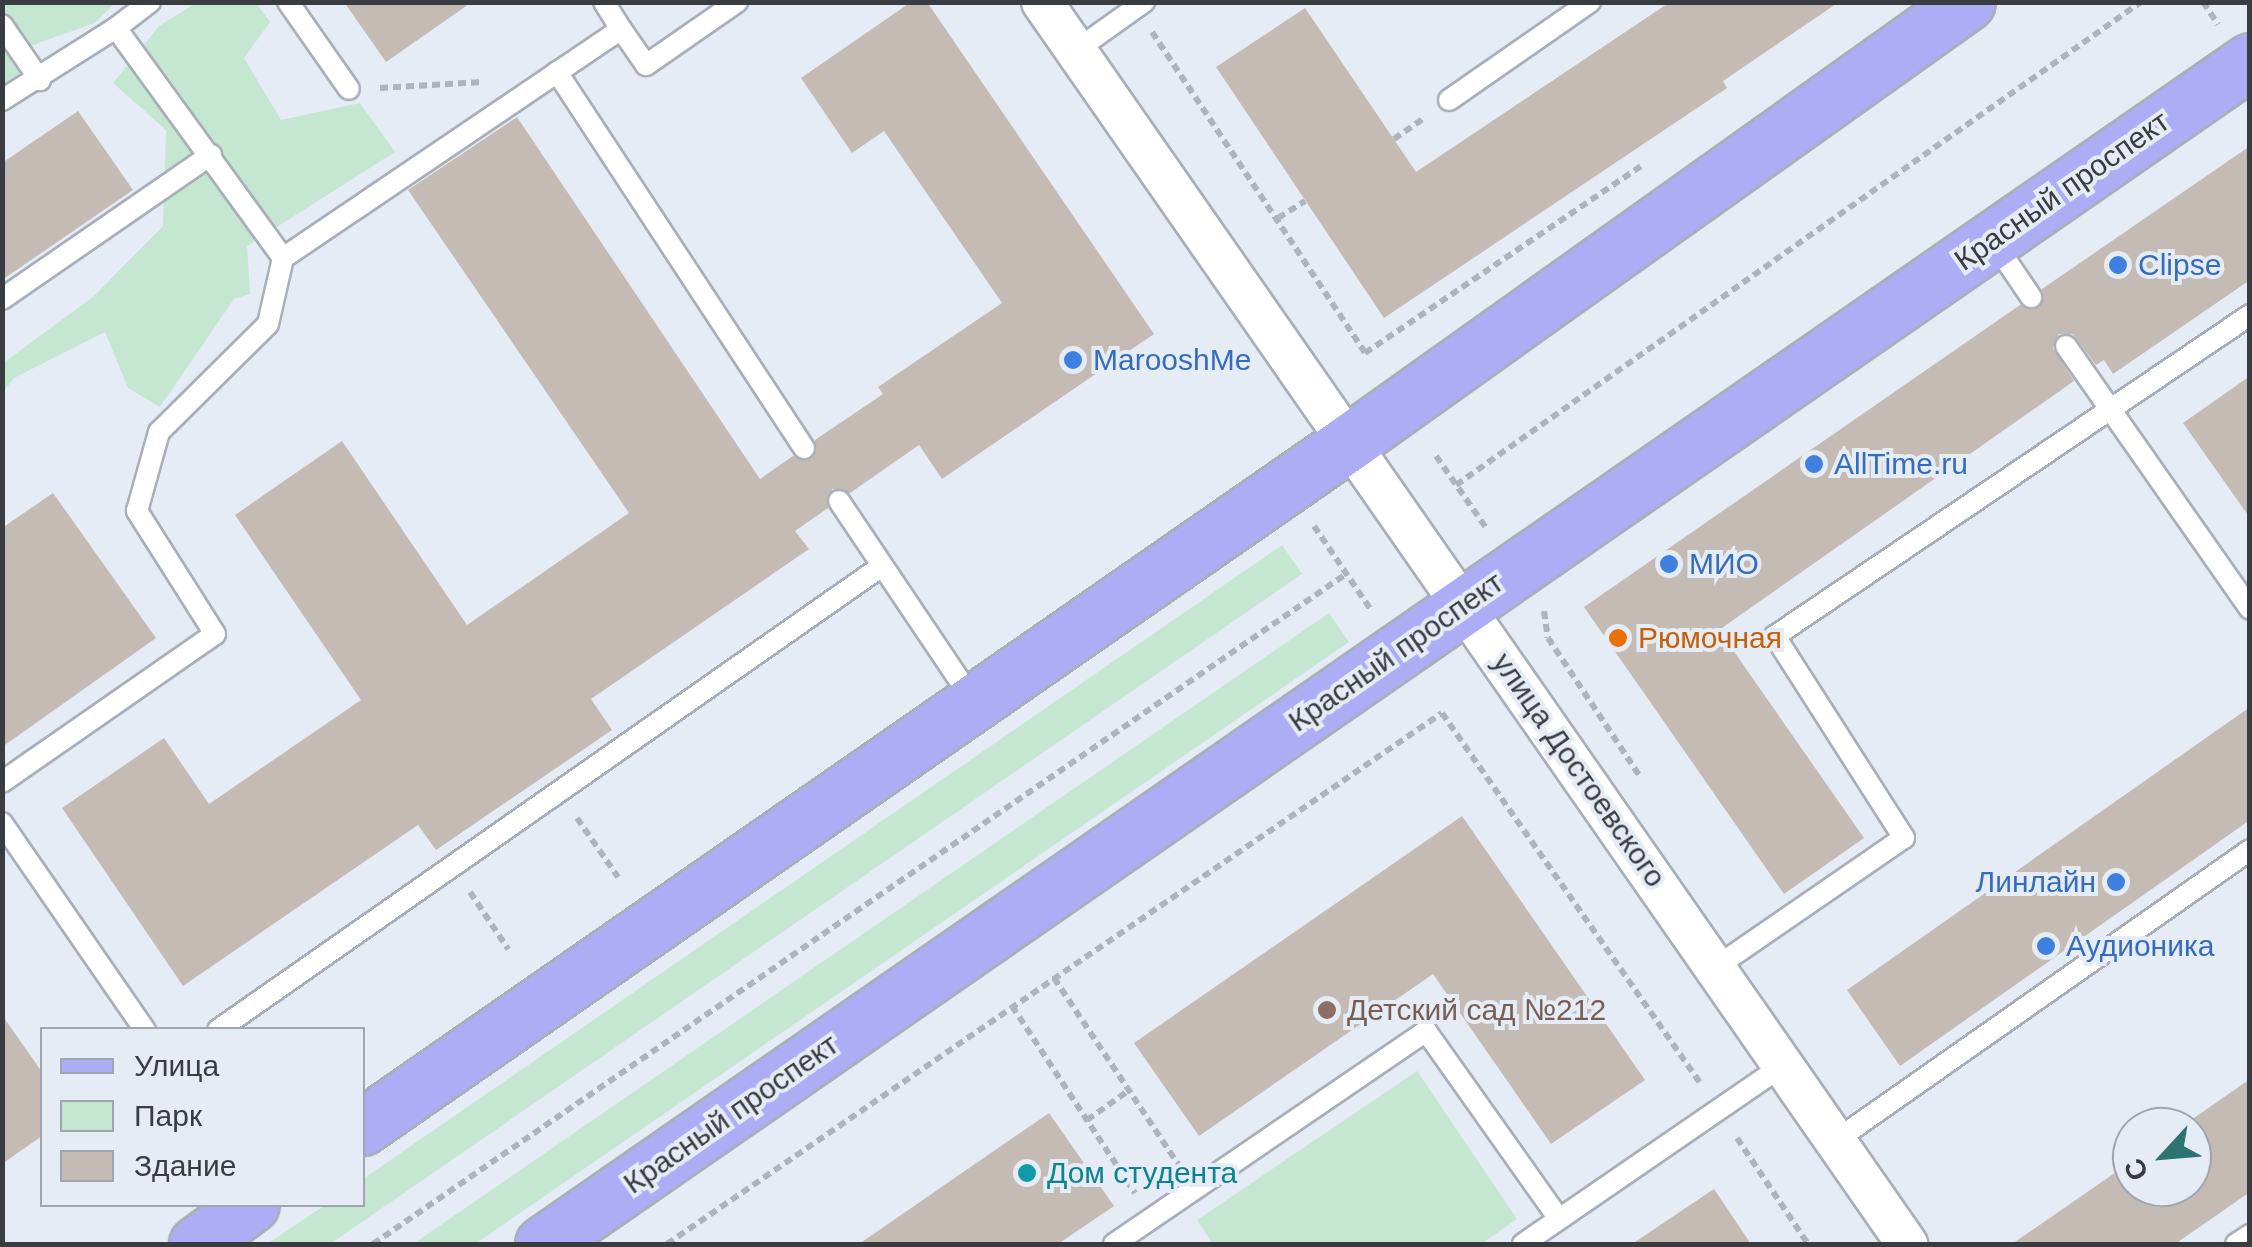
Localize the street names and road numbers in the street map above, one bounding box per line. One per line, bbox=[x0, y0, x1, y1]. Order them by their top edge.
street label: Красный проспект bbox=[1948, 103, 2176, 279]
street label: Красный проспект bbox=[1282, 564, 1510, 740]
street label: улица Достоевского bbox=[1485, 646, 1673, 894]
street label: Красный проспект bbox=[617, 1026, 845, 1202]

